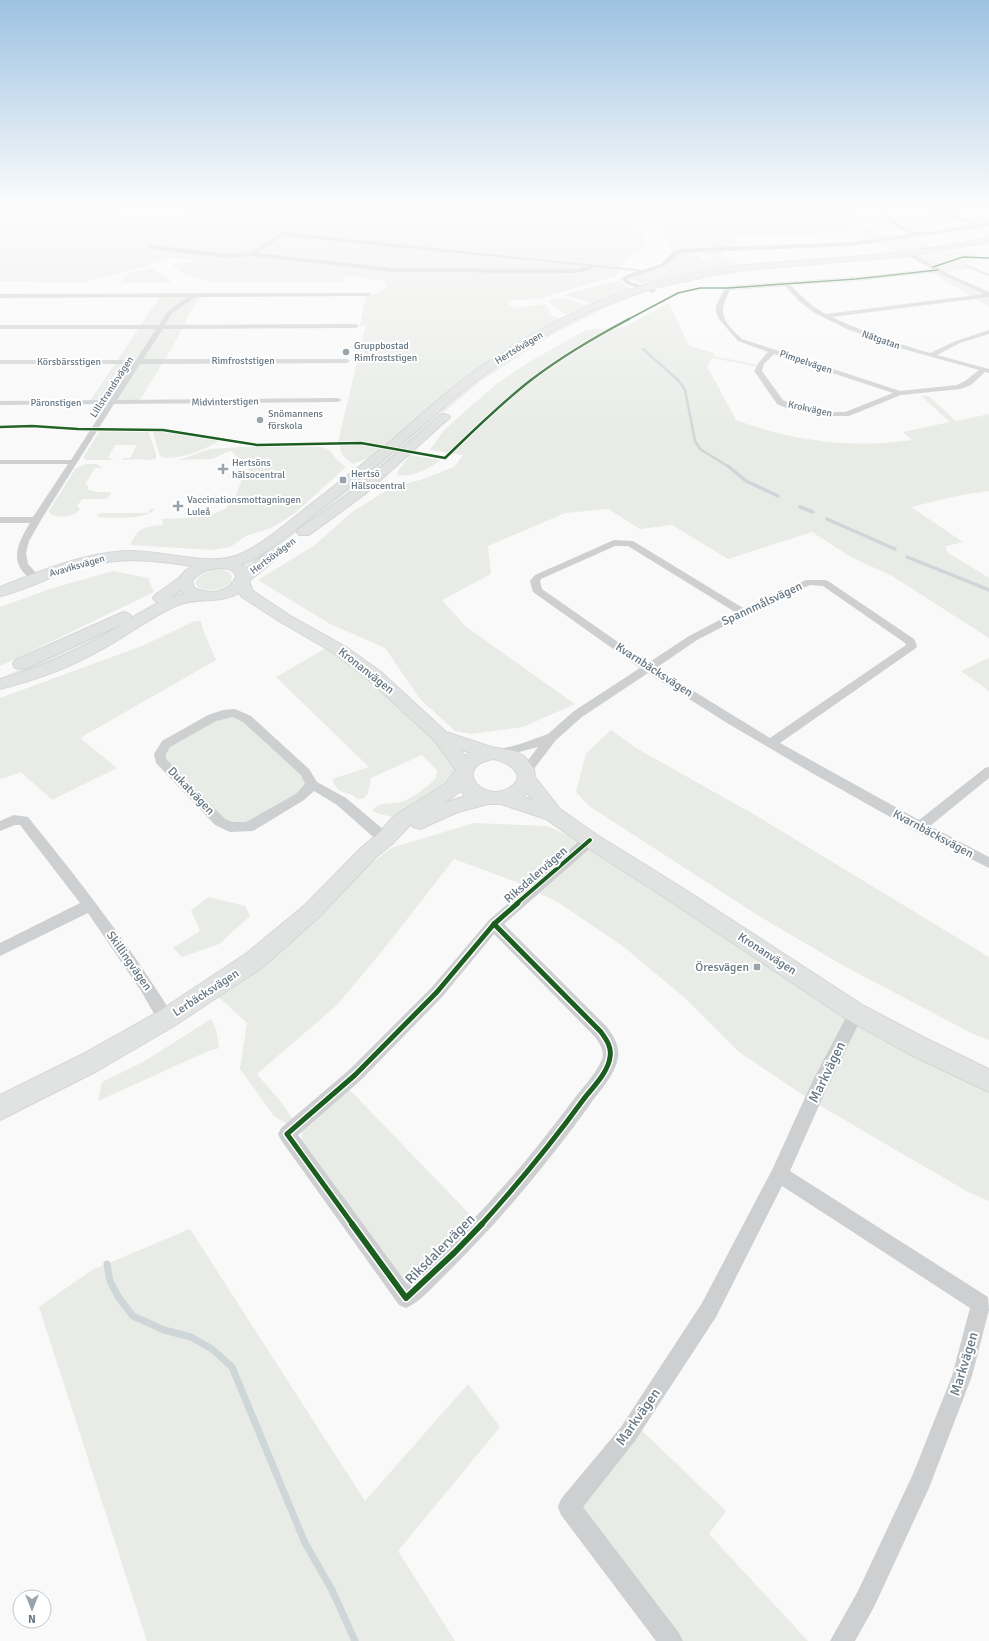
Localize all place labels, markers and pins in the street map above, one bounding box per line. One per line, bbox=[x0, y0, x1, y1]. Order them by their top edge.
place label: Gruppbostad Rimfroststigen bbox=[354, 340, 417, 364]
marker: Gruppbostad Rimfroststigen bbox=[341, 347, 351, 357]
place label: Snömannens förskola bbox=[268, 408, 324, 432]
marker: Snömannens förskola bbox=[255, 415, 265, 425]
place label: Hertsöns hälsocentral bbox=[232, 457, 285, 481]
marker: Hertsöns hälsocentral bbox=[217, 463, 229, 475]
place label: Hertsö Hälsocentral bbox=[351, 468, 406, 492]
marker: Hertsö Hälsocentral bbox=[338, 475, 348, 485]
place label: Vaccinationsmottagningen Luleå bbox=[187, 494, 301, 518]
marker: Vaccinationsmottagningen Luleå bbox=[172, 500, 184, 512]
place label: Öresvägen bbox=[695, 960, 749, 975]
marker: Öresvägen bbox=[752, 962, 762, 972]

